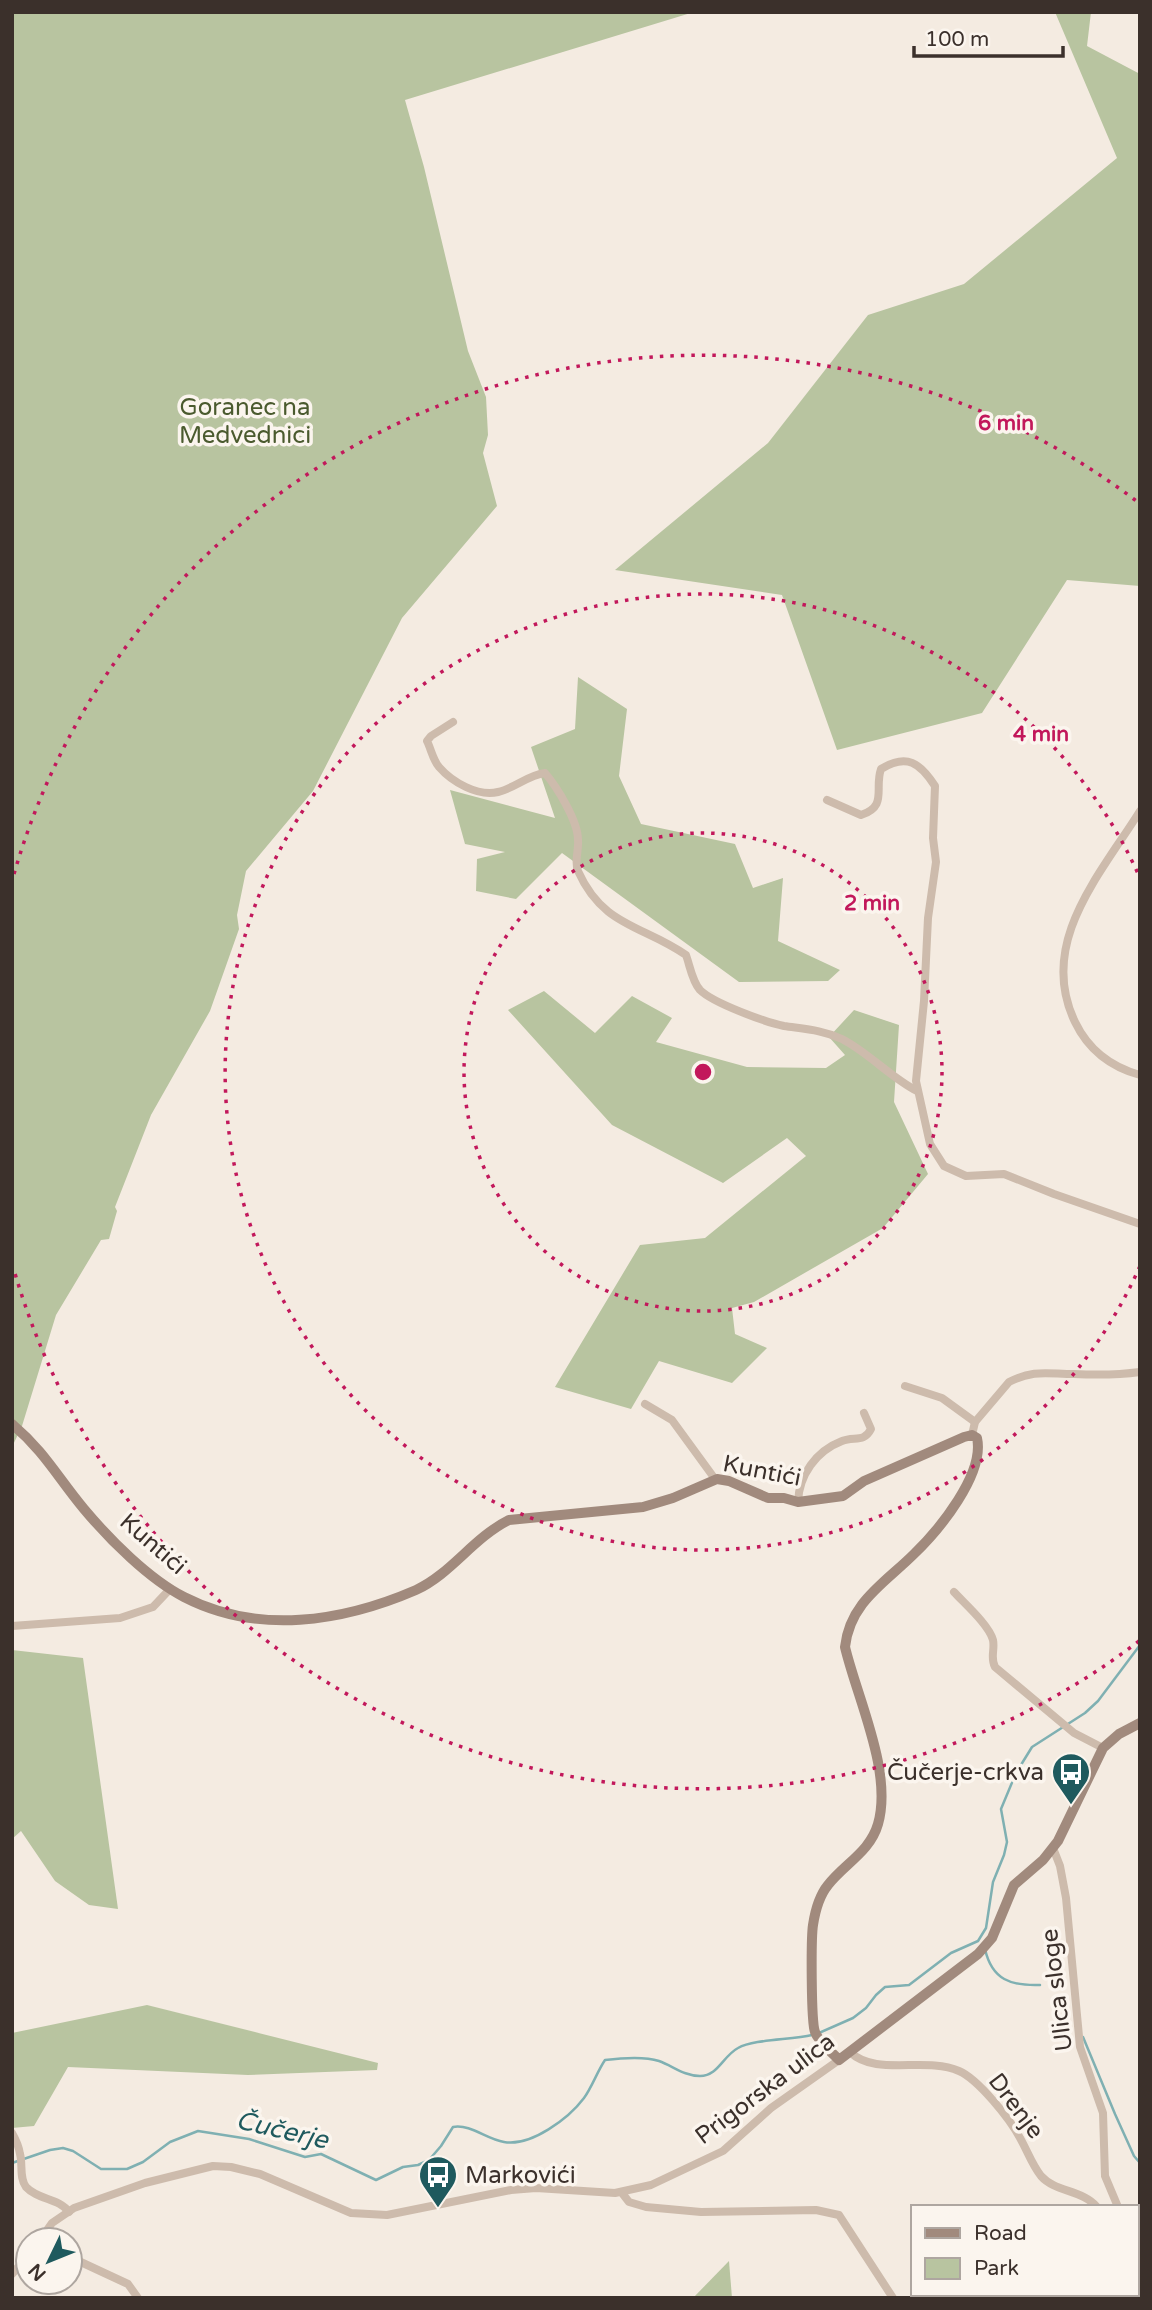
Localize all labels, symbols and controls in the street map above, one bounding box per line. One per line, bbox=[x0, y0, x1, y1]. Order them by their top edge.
scale bar bbox=[914, 14, 1063, 58]
text: 100 m bbox=[925, 27, 989, 52]
park label: Goranec na Medvednici bbox=[179, 393, 311, 450]
text: 6 min bbox=[978, 411, 1034, 436]
text: 4 min bbox=[1013, 722, 1069, 747]
text: 2 min bbox=[844, 891, 900, 916]
centre of rings bbox=[691, 1060, 715, 1084]
street label: Kuntići bbox=[720, 1449, 804, 1493]
street label: Kuntići bbox=[114, 1507, 192, 1581]
bus stop icon: Čučerje-crkva bbox=[1050, 1751, 1092, 1806]
place label: Čučerje-crkva bbox=[887, 1758, 1044, 1787]
street label: Ulica sloge bbox=[1035, 1927, 1079, 2053]
street label: Prigorska ulica bbox=[690, 2027, 840, 2151]
street label: Drenje bbox=[982, 2068, 1050, 2144]
water label: Čučerje bbox=[233, 2104, 332, 2156]
bus stop icon: Markovići bbox=[417, 2154, 459, 2209]
place label: Markovići bbox=[465, 2161, 576, 2190]
legend bbox=[911, 2205, 1138, 2296]
text: Road bbox=[974, 2221, 1027, 2246]
north arrow bbox=[14, 2226, 84, 2296]
text: Park bbox=[974, 2256, 1019, 2281]
text: N bbox=[24, 2259, 51, 2285]

